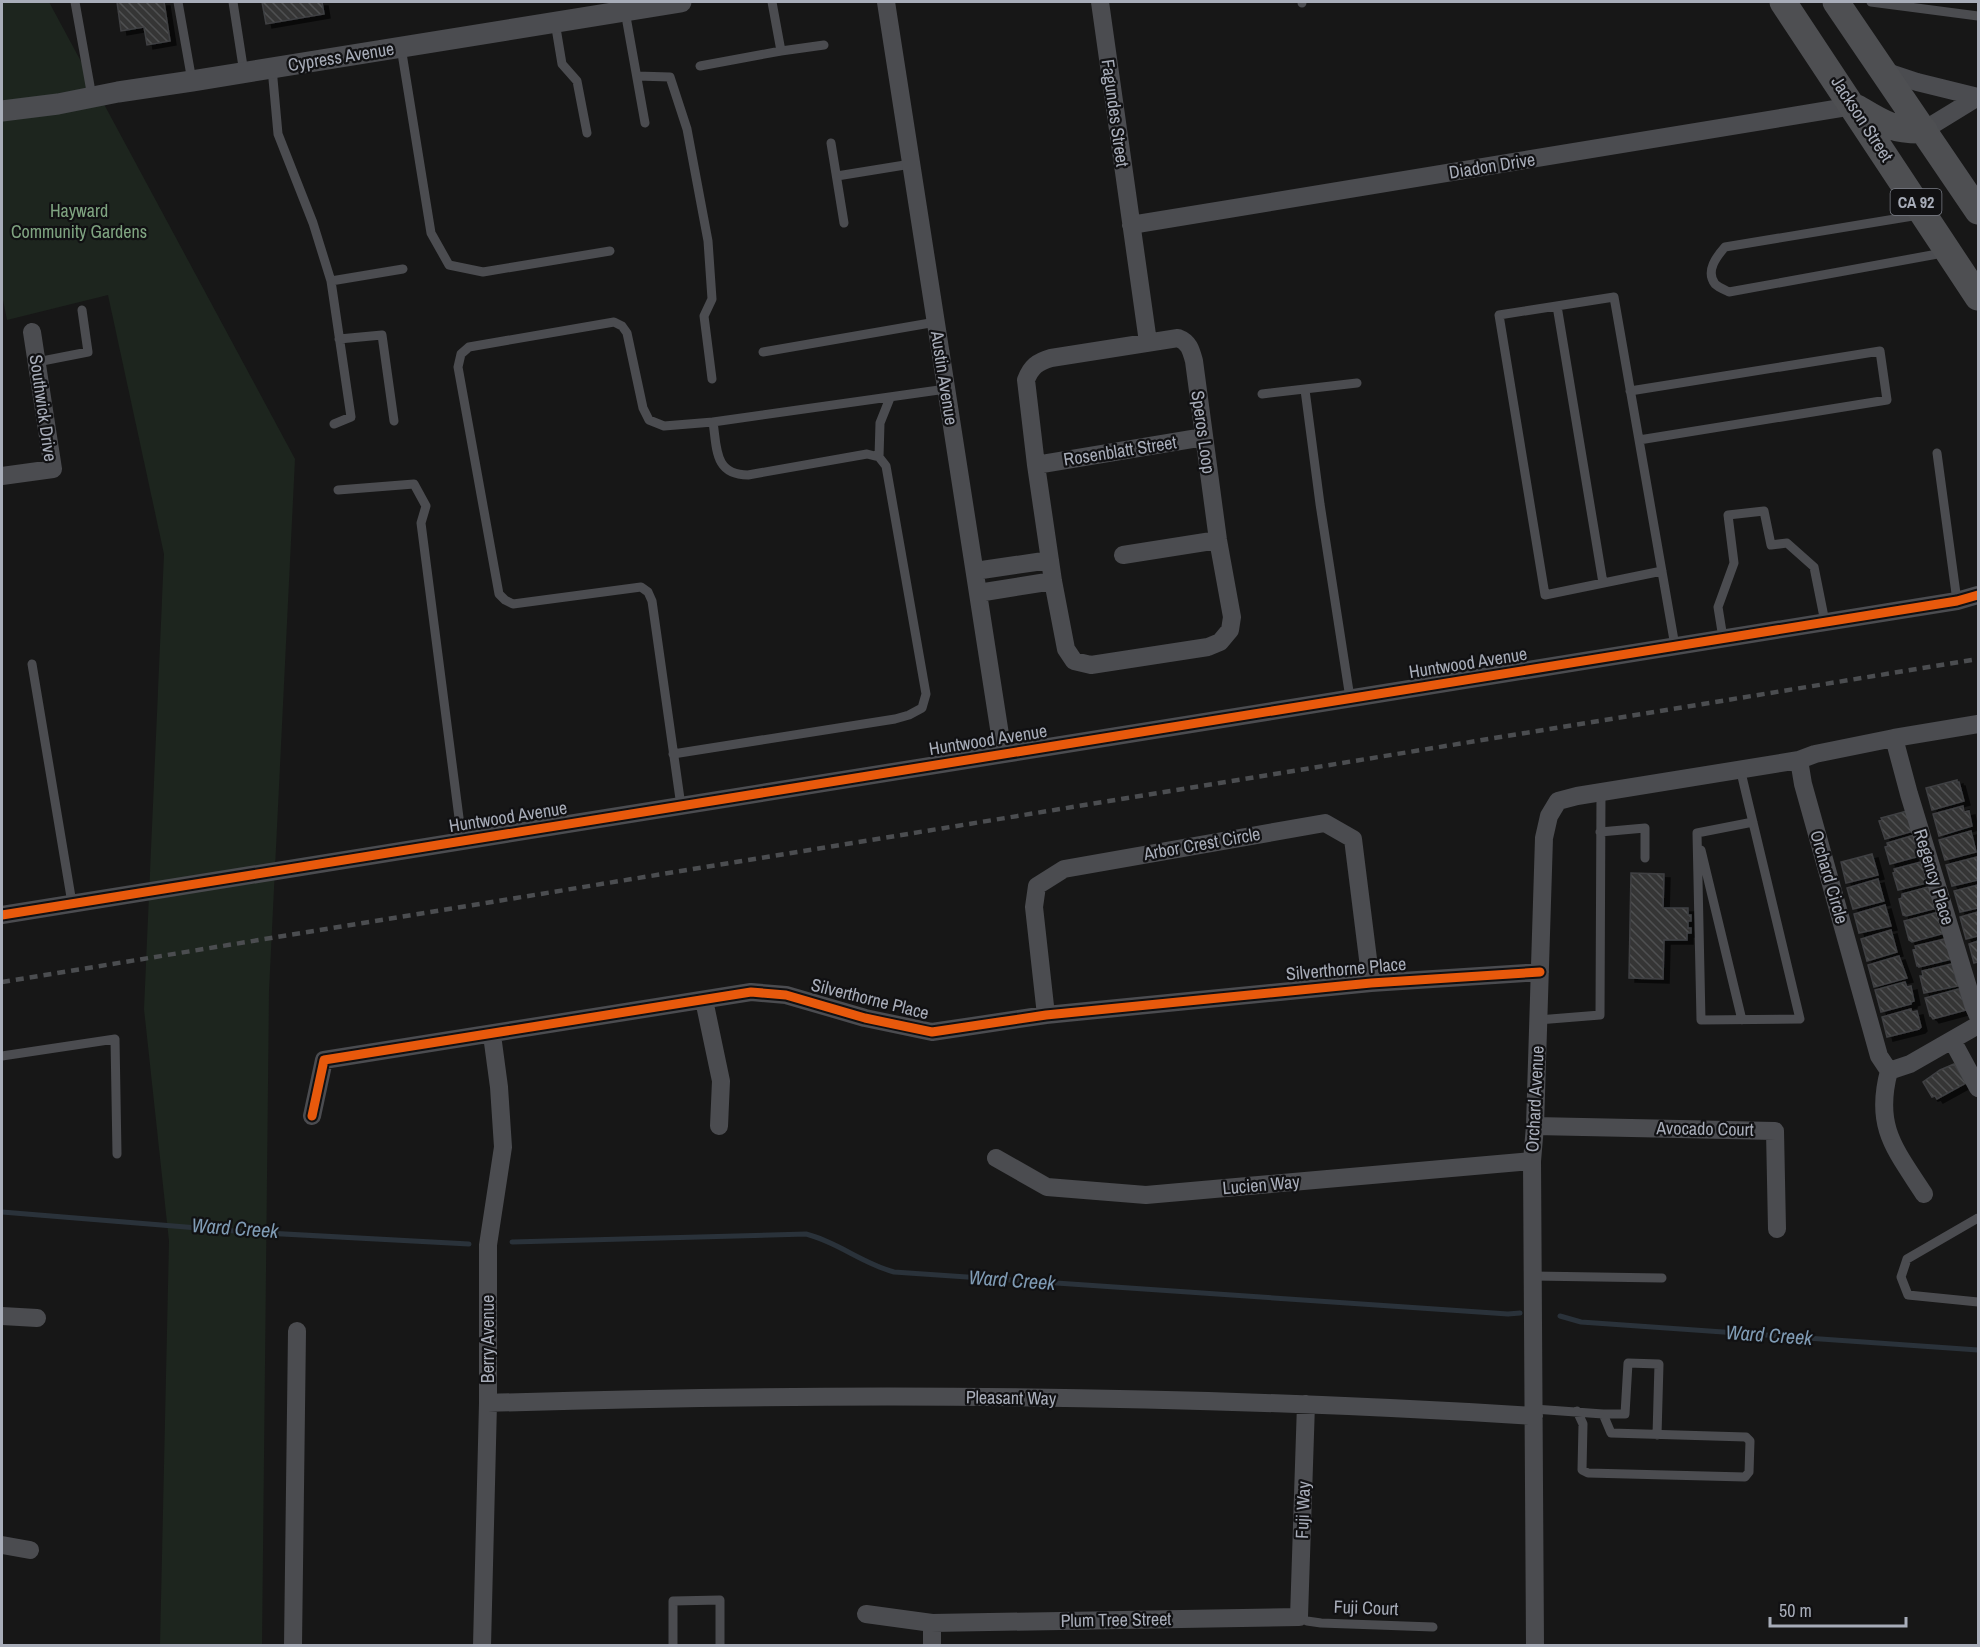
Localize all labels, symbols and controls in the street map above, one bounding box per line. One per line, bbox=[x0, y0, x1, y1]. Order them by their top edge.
street label: Cypress Avenue bbox=[286, 36, 396, 77]
street label: Fagundes Street bbox=[1096, 58, 1135, 168]
street label: Jackson Street bbox=[1825, 71, 1899, 166]
street label: Diadon Drive bbox=[1447, 146, 1537, 185]
road number: CA 92 bbox=[1890, 189, 1942, 215]
park label: Hayward Community Gardens bbox=[11, 198, 147, 244]
street label: Austin Avenue bbox=[925, 328, 964, 427]
street label: Southwick Drive bbox=[24, 353, 63, 463]
street label: Speros Loop bbox=[1185, 389, 1222, 475]
street label: Rosenblatt Street bbox=[1062, 429, 1178, 472]
street label: Huntwood Avenue bbox=[1407, 641, 1529, 684]
street label: Huntwood Avenue bbox=[927, 718, 1049, 761]
street label: Huntwood Avenue bbox=[447, 795, 569, 838]
street label: Arbor Crest Circle bbox=[1141, 821, 1262, 866]
street label: Regency Place bbox=[1908, 826, 1961, 928]
street label: Orchard Circle bbox=[1804, 827, 1855, 926]
street label: Silverthorne Place bbox=[1285, 951, 1407, 986]
street label: Silverthorne Place bbox=[809, 972, 932, 1025]
street label: Orchard Avenue bbox=[1519, 1045, 1550, 1153]
street label: Avocado Court bbox=[1655, 1115, 1754, 1142]
street label: Lucien Way bbox=[1221, 1169, 1301, 1200]
water label: Ward Creek bbox=[191, 1211, 280, 1244]
water label: Ward Creek bbox=[968, 1263, 1057, 1296]
street label: Berry Avenue bbox=[475, 1295, 500, 1383]
water label: Ward Creek bbox=[1725, 1318, 1814, 1351]
street label: Pleasant Way bbox=[966, 1384, 1057, 1411]
street label: Fuji Way bbox=[1289, 1480, 1316, 1539]
scale bar bbox=[1770, 1590, 1906, 1628]
street label: Fuji Court bbox=[1333, 1594, 1399, 1621]
text: 50 m bbox=[1779, 1598, 1812, 1623]
street label: Plum Tree Street bbox=[1060, 1606, 1172, 1633]

